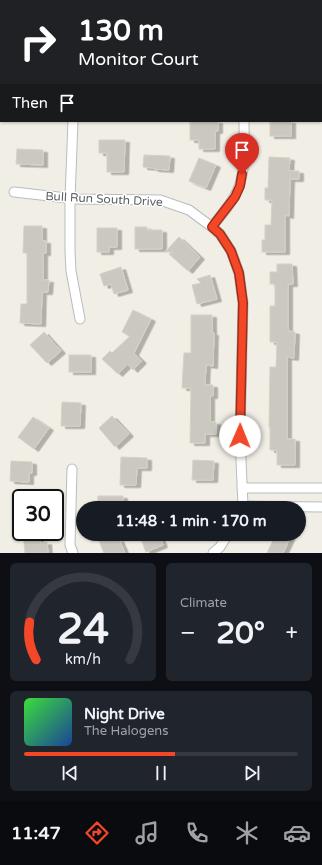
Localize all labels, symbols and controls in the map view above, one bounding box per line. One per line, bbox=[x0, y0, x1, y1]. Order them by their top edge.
text: 130 m bbox=[78, 14, 164, 48]
icon: right bbox=[12, 16, 64, 68]
text: Monitor Court bbox=[78, 48, 199, 70]
icon: arrive bbox=[56, 92, 78, 114]
text: Then bbox=[12, 94, 48, 112]
pin bbox=[225, 133, 259, 174]
icon: arrive bbox=[231, 139, 253, 161]
street label: Bull Run South Drive bbox=[45, 189, 163, 209]
position arrow bbox=[219, 415, 261, 457]
speed limit sign: 30 bbox=[12, 489, 64, 541]
text: 11:48 · 1 min · 170 m bbox=[116, 512, 266, 530]
text: Climate bbox=[180, 595, 227, 611]
text: 24 bbox=[57, 605, 109, 655]
text: 20° bbox=[216, 615, 265, 652]
text: − bbox=[180, 620, 196, 646]
text: + bbox=[286, 620, 298, 646]
text: km/h bbox=[65, 651, 101, 668]
text: Night Drive bbox=[84, 705, 165, 723]
text: The Halogens bbox=[84, 723, 168, 739]
icon: previous bbox=[59, 762, 81, 784]
icon: pause bbox=[150, 762, 172, 784]
icon: next bbox=[241, 762, 263, 784]
icon: directions bbox=[83, 819, 111, 847]
icon: music bbox=[133, 819, 161, 847]
icon: phone bbox=[183, 819, 211, 847]
icon: climate bbox=[233, 819, 261, 847]
icon: car bbox=[283, 819, 311, 847]
text: 11:47 bbox=[11, 822, 61, 844]

